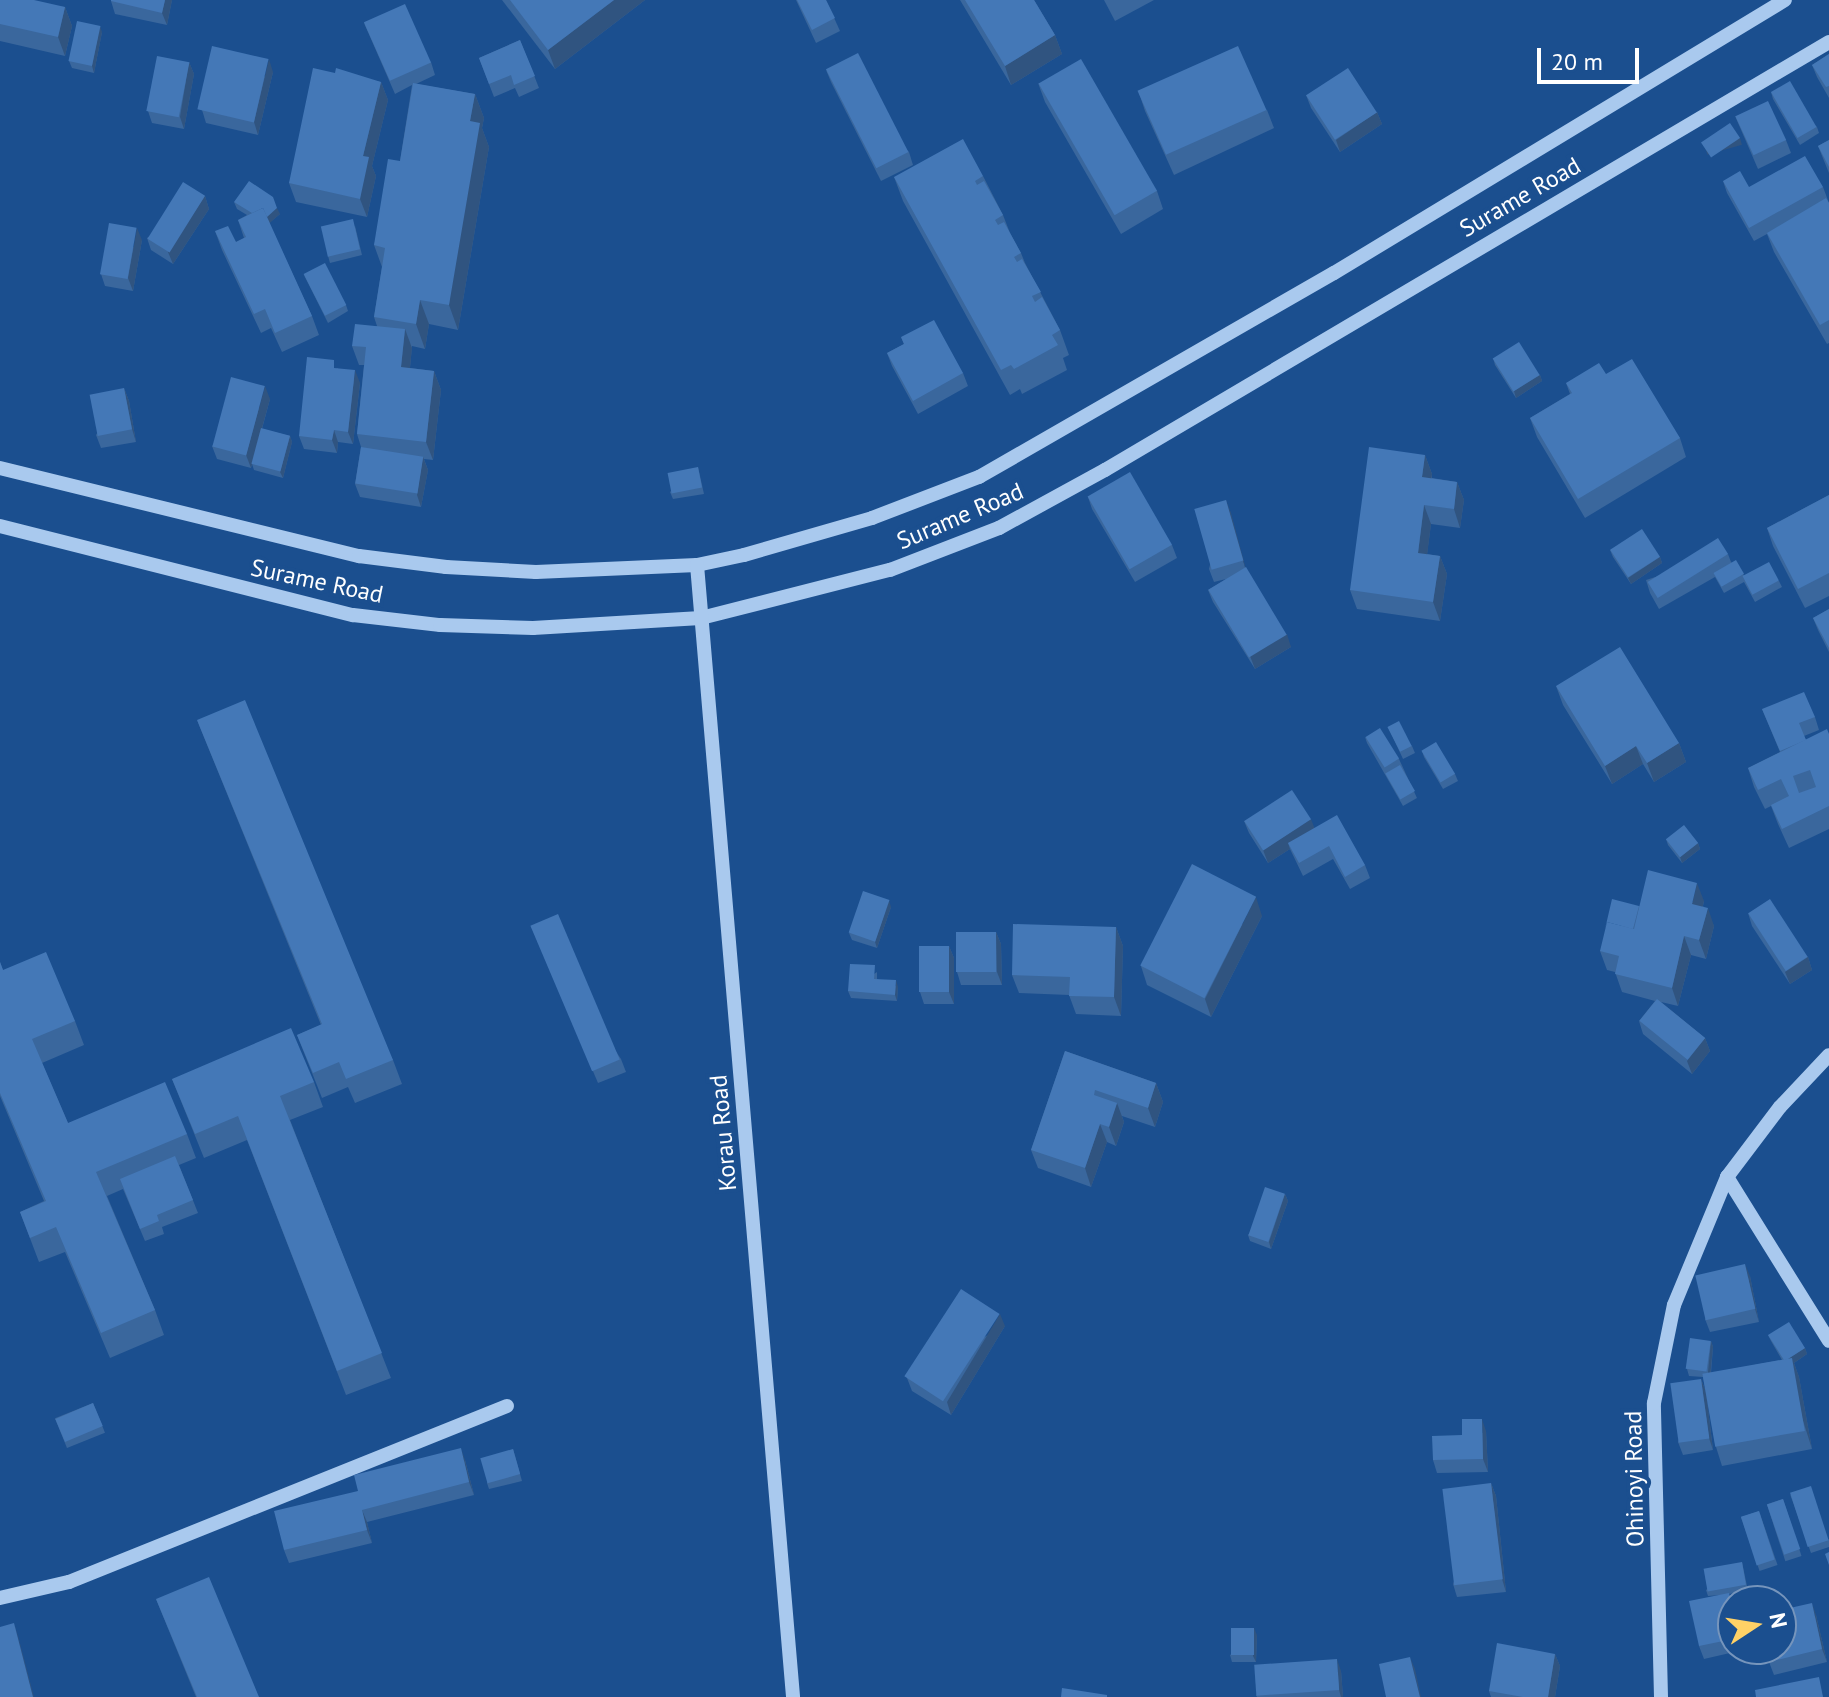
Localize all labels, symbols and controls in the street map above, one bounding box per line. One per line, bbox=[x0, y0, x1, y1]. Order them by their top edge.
scale bar bbox=[1541, 32, 1643, 82]
text: 20 m bbox=[1551, 46, 1603, 77]
street label: Surame Road bbox=[1454, 151, 1586, 243]
street label: Surame Road bbox=[892, 476, 1028, 556]
street label: Surame Road bbox=[248, 553, 386, 609]
street label: Korau Road bbox=[704, 1074, 742, 1192]
street label: Ohinoyi Road bbox=[1618, 1411, 1650, 1547]
north arrow bbox=[1717, 1585, 1797, 1665]
text: N bbox=[1763, 1610, 1794, 1630]

